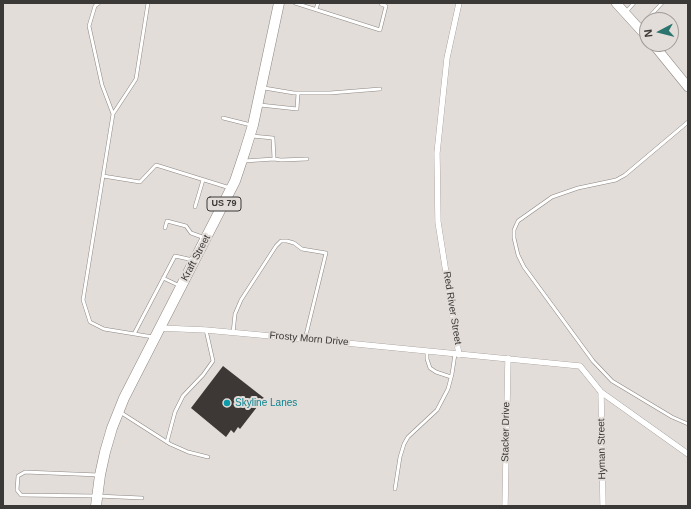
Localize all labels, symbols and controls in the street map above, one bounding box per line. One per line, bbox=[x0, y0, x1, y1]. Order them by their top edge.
north arrow bbox=[639, 12, 679, 52]
text: N bbox=[642, 29, 655, 38]
road number: US 79 bbox=[207, 197, 241, 211]
street label: Kraft Street bbox=[179, 233, 213, 283]
street label: Red River Street bbox=[440, 271, 464, 345]
street label: Frosty Morn Drive bbox=[269, 330, 349, 348]
place label: Skyline Lanes bbox=[235, 397, 297, 409]
marker: Skyline Lanes bbox=[222, 398, 232, 408]
street label: Stacker Drive bbox=[499, 402, 513, 462]
street label: Hyman Street bbox=[595, 418, 609, 480]

